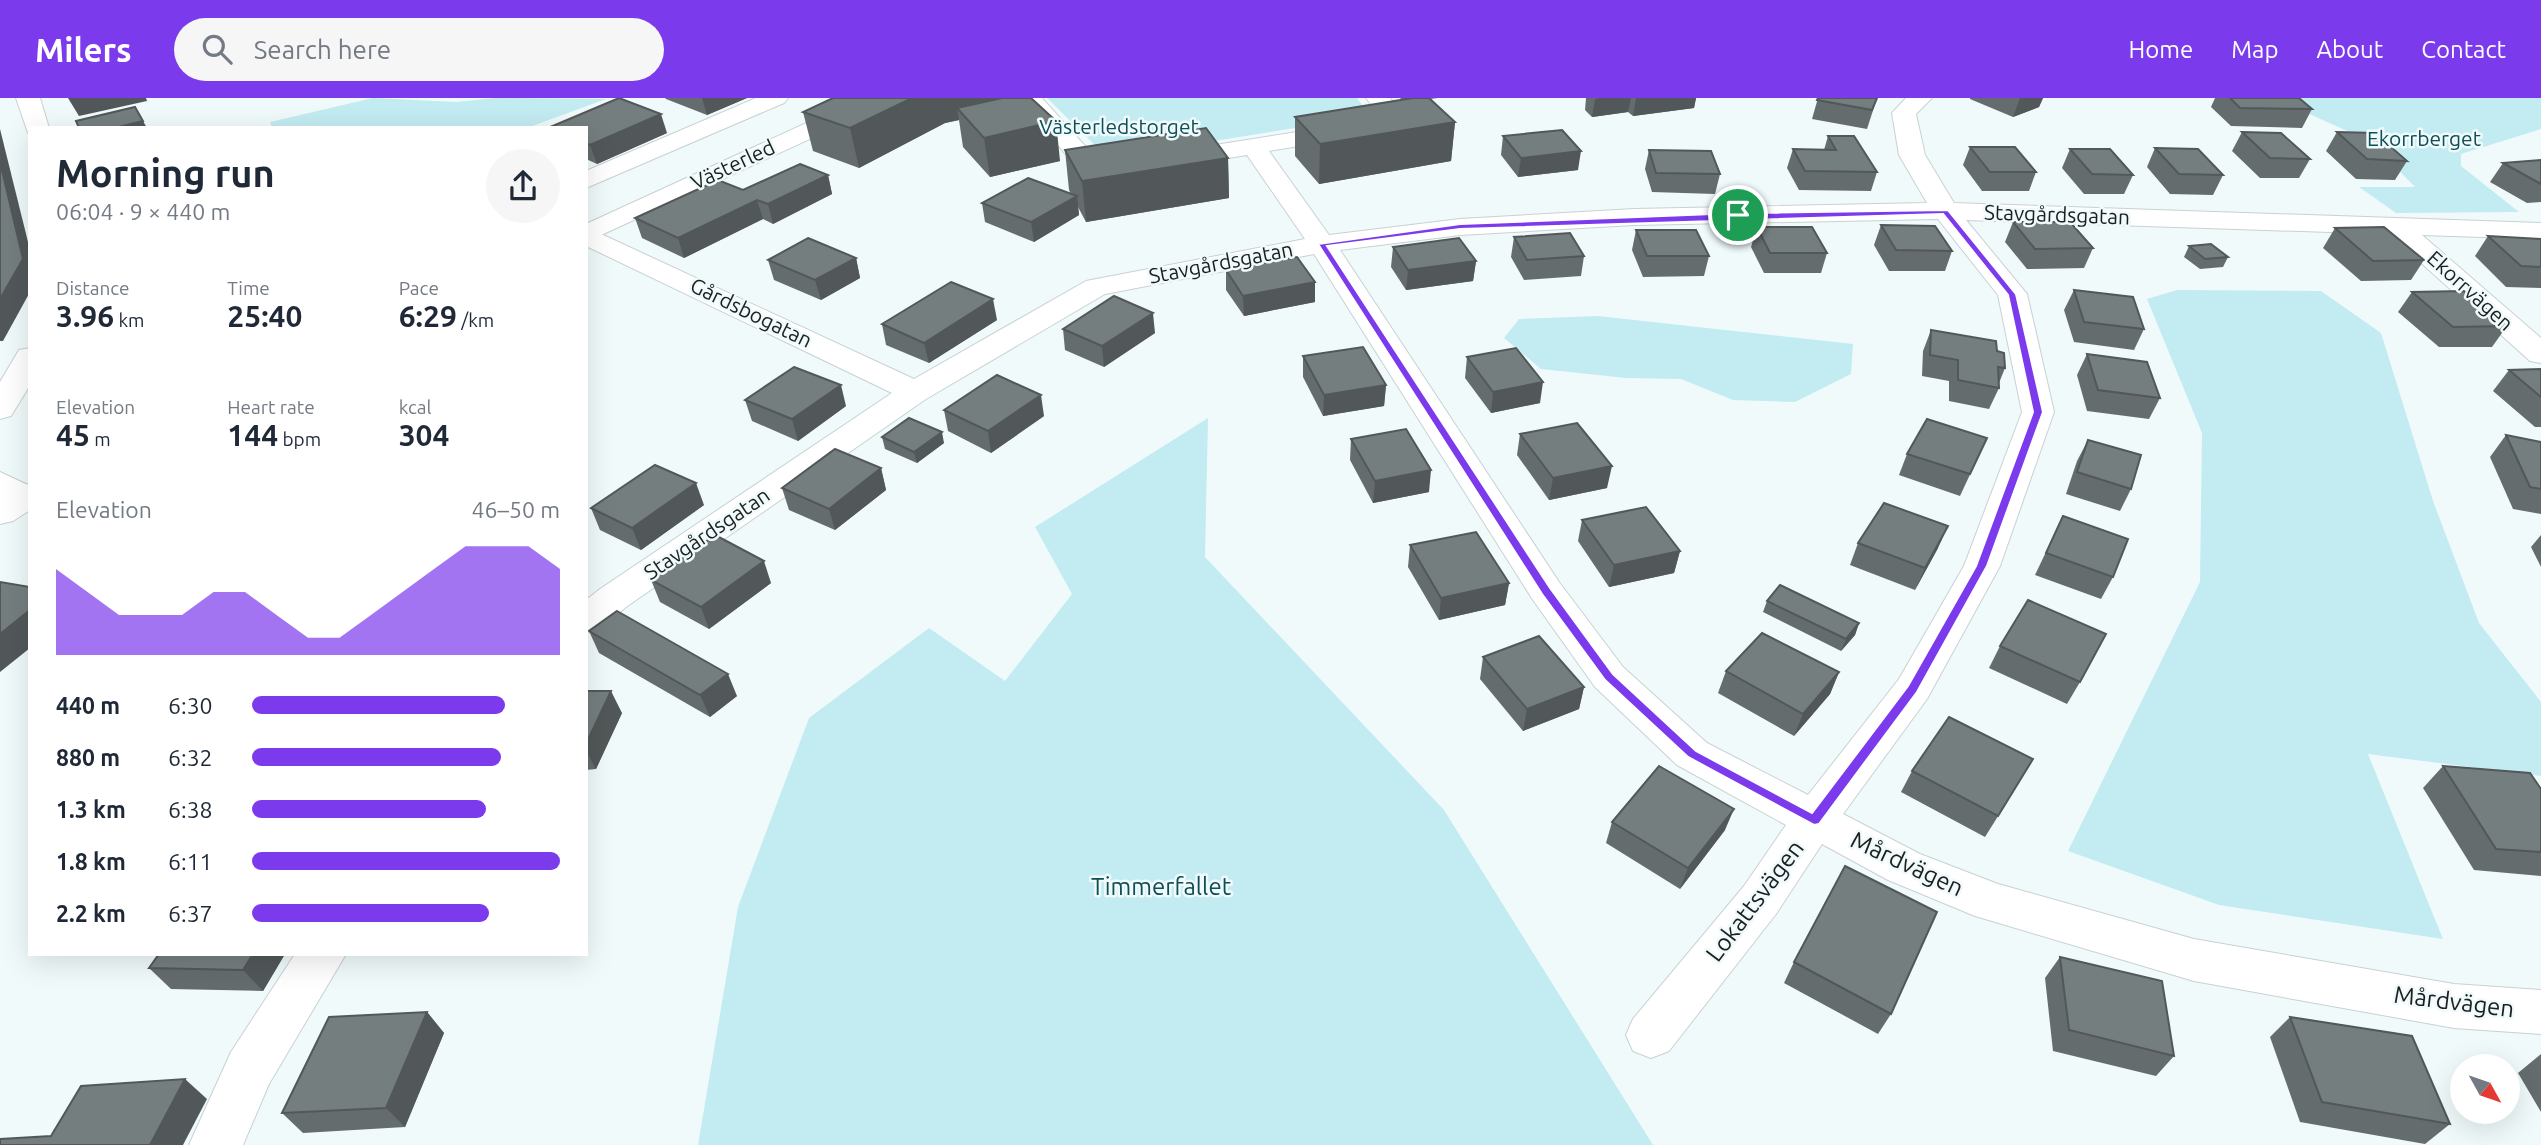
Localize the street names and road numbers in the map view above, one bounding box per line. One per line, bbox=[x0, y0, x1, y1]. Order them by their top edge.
street label: Västerled bbox=[687, 134, 778, 194]
street label: Stavgårdsgatan bbox=[1984, 199, 2131, 229]
street label: Stavgårdsgatan bbox=[1147, 236, 1295, 288]
street label: Ekorrvägen bbox=[2423, 245, 2519, 335]
street label: Gårdsbogatan bbox=[687, 272, 816, 352]
street label: Stavgårdsgatan bbox=[639, 482, 774, 584]
street label: Mårdvägen bbox=[1847, 826, 1968, 901]
street label: Lokattsvägen bbox=[1700, 835, 1809, 967]
street label: Mårdvägen bbox=[2392, 981, 2516, 1022]

